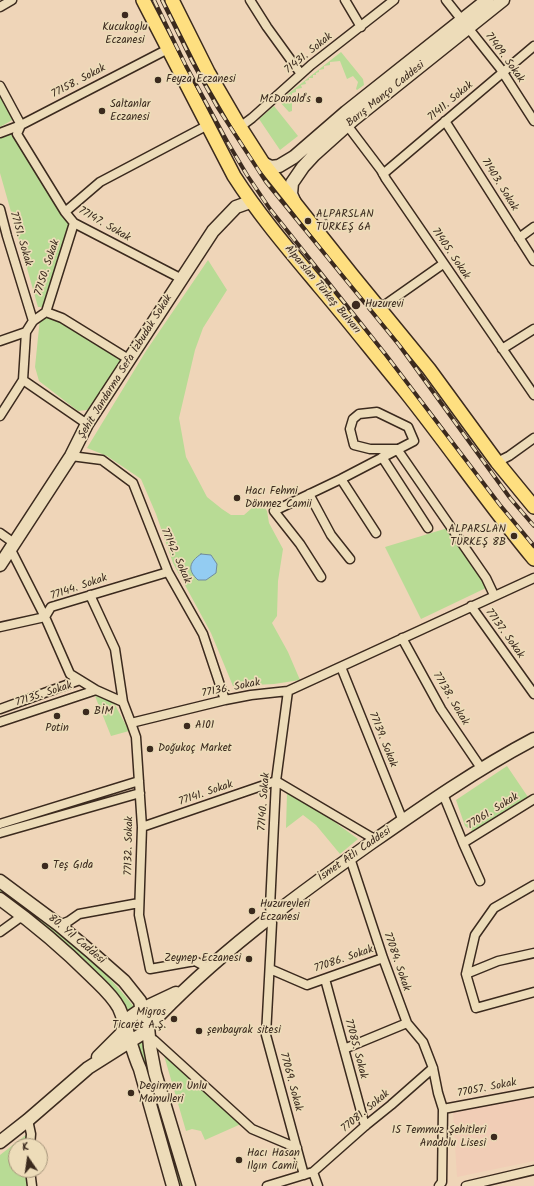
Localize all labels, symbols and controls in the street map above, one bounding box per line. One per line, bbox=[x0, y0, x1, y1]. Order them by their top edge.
marker: Kucukoglu Eczanesi bbox=[120, 10, 130, 20]
place label: Kucukoglu Eczanesi bbox=[102, 21, 148, 47]
street label: 71409. Sokak bbox=[481, 30, 527, 86]
street label: 71431. Sokak bbox=[282, 31, 336, 77]
street label: Barış Manço Caddesi bbox=[344, 59, 428, 131]
street label: 77158. Sokak bbox=[50, 62, 108, 102]
place label: Feyza Eczanesi bbox=[166, 73, 236, 87]
marker: Feyza Eczanesi bbox=[153, 75, 163, 85]
street label: 71411. Sokak bbox=[426, 79, 476, 125]
place label: McDonald's bbox=[260, 93, 311, 107]
marker: McDonald's bbox=[314, 95, 324, 105]
place label: Saltanlar Eczanesi bbox=[110, 98, 150, 124]
marker: Saltanlar Eczanesi bbox=[97, 106, 107, 116]
street label: 71403. Sokak bbox=[478, 156, 520, 214]
street label: 77147. Sokak bbox=[76, 205, 132, 245]
place label: ALPARSLAN TÜRKEŞ 6A bbox=[316, 208, 374, 234]
street label: 77151. Sokak bbox=[6, 210, 34, 268]
marker: ALPARSLAN TÜRKEŞ 6A bbox=[303, 216, 313, 226]
street label: 71405. Sokak bbox=[428, 226, 472, 282]
street label: 77150. Sokak bbox=[33, 238, 63, 298]
street label: Alparslan Türkeş Bulvarı bbox=[281, 243, 363, 337]
street label: Şehit Jandarma Sefa İzbudak Sokak bbox=[76, 293, 176, 441]
place label: Huzurevi bbox=[365, 298, 404, 312]
marker: Huzurevi bbox=[350, 299, 362, 311]
place label: Hacı Fehmi Dönmez Camii bbox=[245, 485, 312, 511]
marker: Hacı Fehmi Dönmez Camii bbox=[232, 493, 242, 503]
place label: ALPARSLAN TÜRKEŞ 8B bbox=[448, 523, 506, 549]
street label: 77142. Sokak bbox=[157, 526, 193, 586]
marker: ALPARSLAN TÜRKEŞ 8B bbox=[509, 531, 519, 541]
street label: 77144. Sokak bbox=[49, 572, 109, 604]
street label: 77137. Sokak bbox=[482, 607, 526, 661]
street label: 77138. Sokak bbox=[429, 670, 471, 728]
street label: 77136. Sokak bbox=[201, 677, 261, 701]
street label: 77135. Sokak bbox=[14, 680, 74, 710]
place label: BİM bbox=[94, 705, 113, 719]
marker: BİM bbox=[81, 707, 91, 717]
street label: 77139. Sokak bbox=[365, 710, 399, 770]
marker: Potin bbox=[52, 711, 62, 721]
place label: A101 bbox=[195, 719, 214, 733]
marker: A101 bbox=[182, 721, 192, 731]
place label: Potin bbox=[45, 722, 69, 736]
place label: Doğukoç Market bbox=[158, 742, 232, 756]
marker: Doğukoç Market bbox=[145, 744, 155, 754]
street label: 77140. Sokak bbox=[256, 772, 274, 832]
street label: 77141. Sokak bbox=[177, 779, 235, 809]
street label: 77061. Sokak bbox=[465, 791, 521, 833]
street label: 77132. Sokak bbox=[123, 816, 137, 876]
street label: İsmet Atlı Caddesi bbox=[316, 825, 394, 885]
place label: Teş Gıda bbox=[53, 859, 93, 873]
marker: Teş Gıda bbox=[40, 861, 50, 871]
place label: Huzurevleri Eczanesi bbox=[260, 898, 310, 924]
marker: Huzurevleri Eczanesi bbox=[247, 906, 257, 916]
street label: 80. Yıl Caddesi bbox=[45, 912, 107, 968]
street label: 77084. Sokak bbox=[380, 931, 412, 993]
street label: 77086. Sokak bbox=[313, 944, 375, 976]
place label: Zeynep Eczanesi bbox=[164, 952, 241, 966]
marker: Zeynep Eczanesi bbox=[244, 954, 254, 964]
place label: Migros Ticaret A.Ş. bbox=[112, 1006, 166, 1032]
marker: Migros Ticaret A.Ş. bbox=[169, 1014, 179, 1024]
street label: 77085. Sokak bbox=[341, 1018, 369, 1080]
place label: şenbayrak sitesi bbox=[207, 1024, 281, 1038]
marker: şenbayrak sitesi bbox=[194, 1026, 204, 1036]
street label: 77069. Sokak bbox=[276, 1051, 304, 1113]
street label: 77057. Sokak bbox=[456, 1077, 518, 1101]
place label: Degirmen Unlu Mamulleri bbox=[139, 1080, 207, 1106]
marker: Degirmen Unlu Mamulleri bbox=[126, 1088, 136, 1098]
street label: 77081. Sokak bbox=[339, 1088, 393, 1136]
place label: 15 Temmuz Şehitleri Anadolu Lisesi bbox=[392, 1124, 486, 1150]
marker: 15 Temmuz Şehitleri Anadolu Lisesi bbox=[489, 1132, 499, 1142]
north arrow bbox=[8, 1138, 48, 1178]
text: K bbox=[20, 1138, 31, 1157]
place label: Hacı Hasan Ilgın Camii bbox=[247, 1147, 300, 1173]
marker: Hacı Hasan Ilgın Camii bbox=[234, 1155, 244, 1165]

